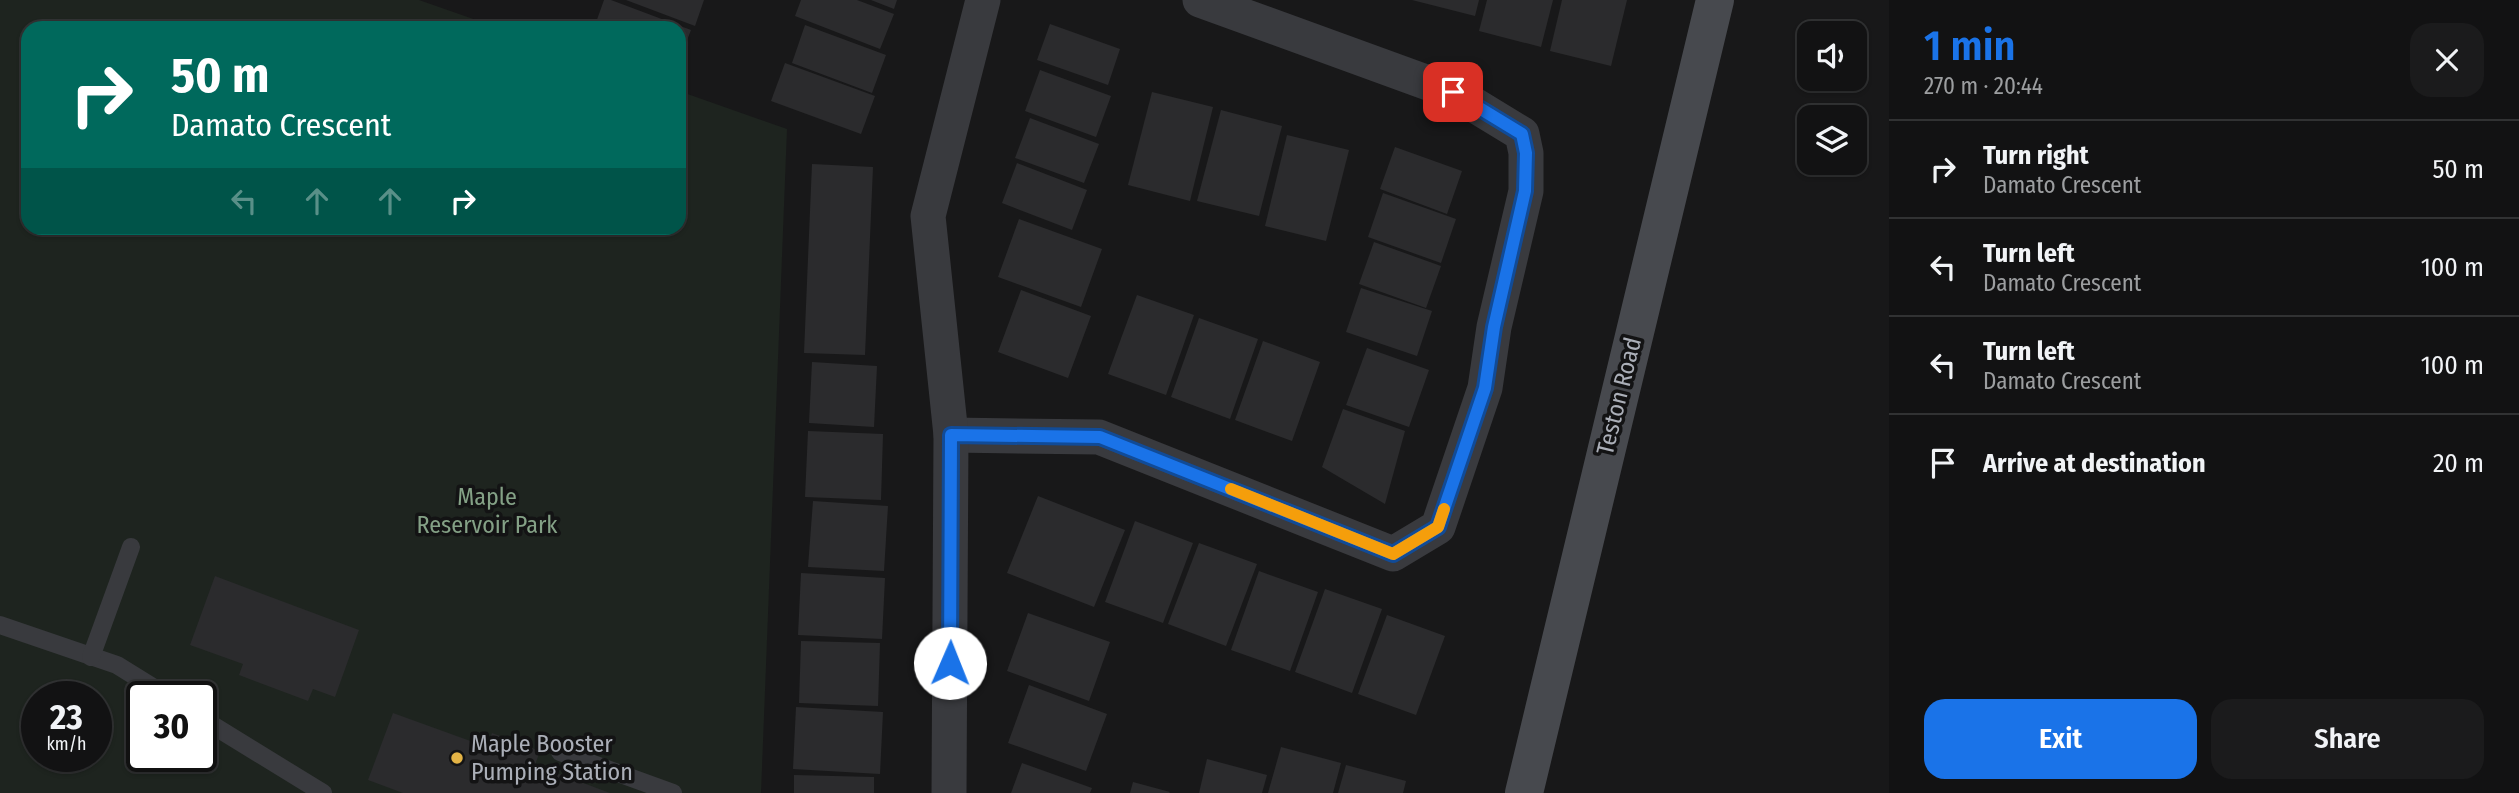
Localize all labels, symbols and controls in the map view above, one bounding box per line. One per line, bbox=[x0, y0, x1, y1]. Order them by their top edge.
map controls bbox=[1797, 21, 1867, 175]
button: sound bbox=[1797, 21, 1867, 91]
text: 1 min bbox=[1924, 21, 2015, 71]
button: close bbox=[2410, 23, 2484, 97]
text: 50 m bbox=[171, 46, 269, 105]
icon: right bbox=[56, 49, 147, 140]
pin bbox=[1423, 62, 1483, 122]
text: 270 m · 20:44 bbox=[1924, 72, 2043, 100]
icon: arrive bbox=[1434, 73, 1472, 111]
button: layers bbox=[1797, 105, 1867, 175]
text: Damato Crescent bbox=[171, 106, 391, 144]
text: Turn right bbox=[1983, 140, 2089, 171]
icon: right bbox=[1924, 150, 1962, 188]
text: 50 m bbox=[2432, 154, 2484, 185]
text: Damato Crescent bbox=[1983, 171, 2141, 199]
icon: left bbox=[225, 182, 263, 220]
icon: ahead bbox=[298, 182, 336, 220]
icon: ahead bbox=[371, 182, 409, 220]
icon: right bbox=[444, 182, 482, 220]
text: Turn left bbox=[1983, 238, 2075, 269]
icon: left bbox=[1924, 248, 1962, 286]
text: 100 m bbox=[2421, 252, 2484, 283]
text: Damato Crescent bbox=[1983, 269, 2141, 297]
street label: Teston Road bbox=[1591, 334, 1647, 458]
text: Turn left bbox=[1983, 336, 2075, 367]
icon: left bbox=[1924, 346, 1962, 384]
text: 100 m bbox=[2421, 350, 2484, 381]
text: Damato Crescent bbox=[1983, 367, 2141, 395]
icon: arrive bbox=[1924, 444, 1962, 482]
text: Arrive at destination bbox=[1983, 448, 2206, 479]
text: 20 m bbox=[2433, 448, 2484, 479]
park label: Maple Reservoir Park bbox=[417, 483, 558, 539]
position arrow bbox=[913, 626, 987, 700]
speed limit sign: 30 bbox=[126, 681, 217, 772]
text: 23 bbox=[50, 696, 83, 738]
button: Exit bbox=[1924, 699, 2197, 779]
button: Share bbox=[2211, 699, 2484, 779]
place label: Maple Booster Pumping Station bbox=[471, 730, 633, 786]
text: km/h bbox=[46, 733, 87, 755]
marker: Maple Booster Pumping Station bbox=[449, 750, 465, 766]

